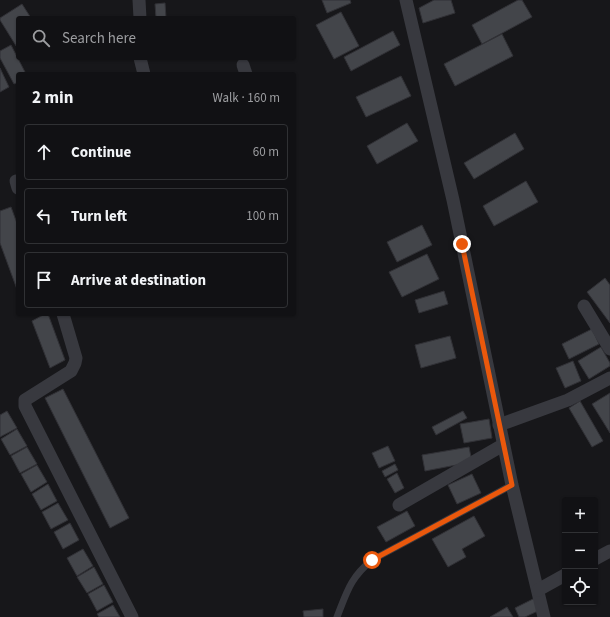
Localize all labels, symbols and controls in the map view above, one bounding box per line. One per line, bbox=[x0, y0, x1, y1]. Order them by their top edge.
search box bbox=[16, 16, 296, 60]
icon: search bbox=[30, 27, 52, 49]
text: Search here bbox=[62, 28, 136, 49]
text: 2 min bbox=[32, 86, 73, 110]
text: Walk · 160 m bbox=[212, 89, 280, 107]
icon: ahead bbox=[33, 141, 55, 163]
text: Continue bbox=[71, 142, 131, 163]
text: 60 m bbox=[253, 143, 279, 161]
icon: left bbox=[33, 205, 55, 227]
text: Turn left bbox=[71, 206, 127, 227]
text: 100 m bbox=[246, 207, 279, 225]
route end bbox=[453, 235, 471, 253]
icon: arrive bbox=[33, 269, 55, 291]
text: Arrive at destination bbox=[71, 270, 206, 291]
map controls bbox=[562, 497, 598, 605]
button: + bbox=[562, 497, 598, 533]
button: − bbox=[562, 533, 598, 569]
route start bbox=[363, 551, 381, 569]
button: locate bbox=[562, 569, 598, 605]

